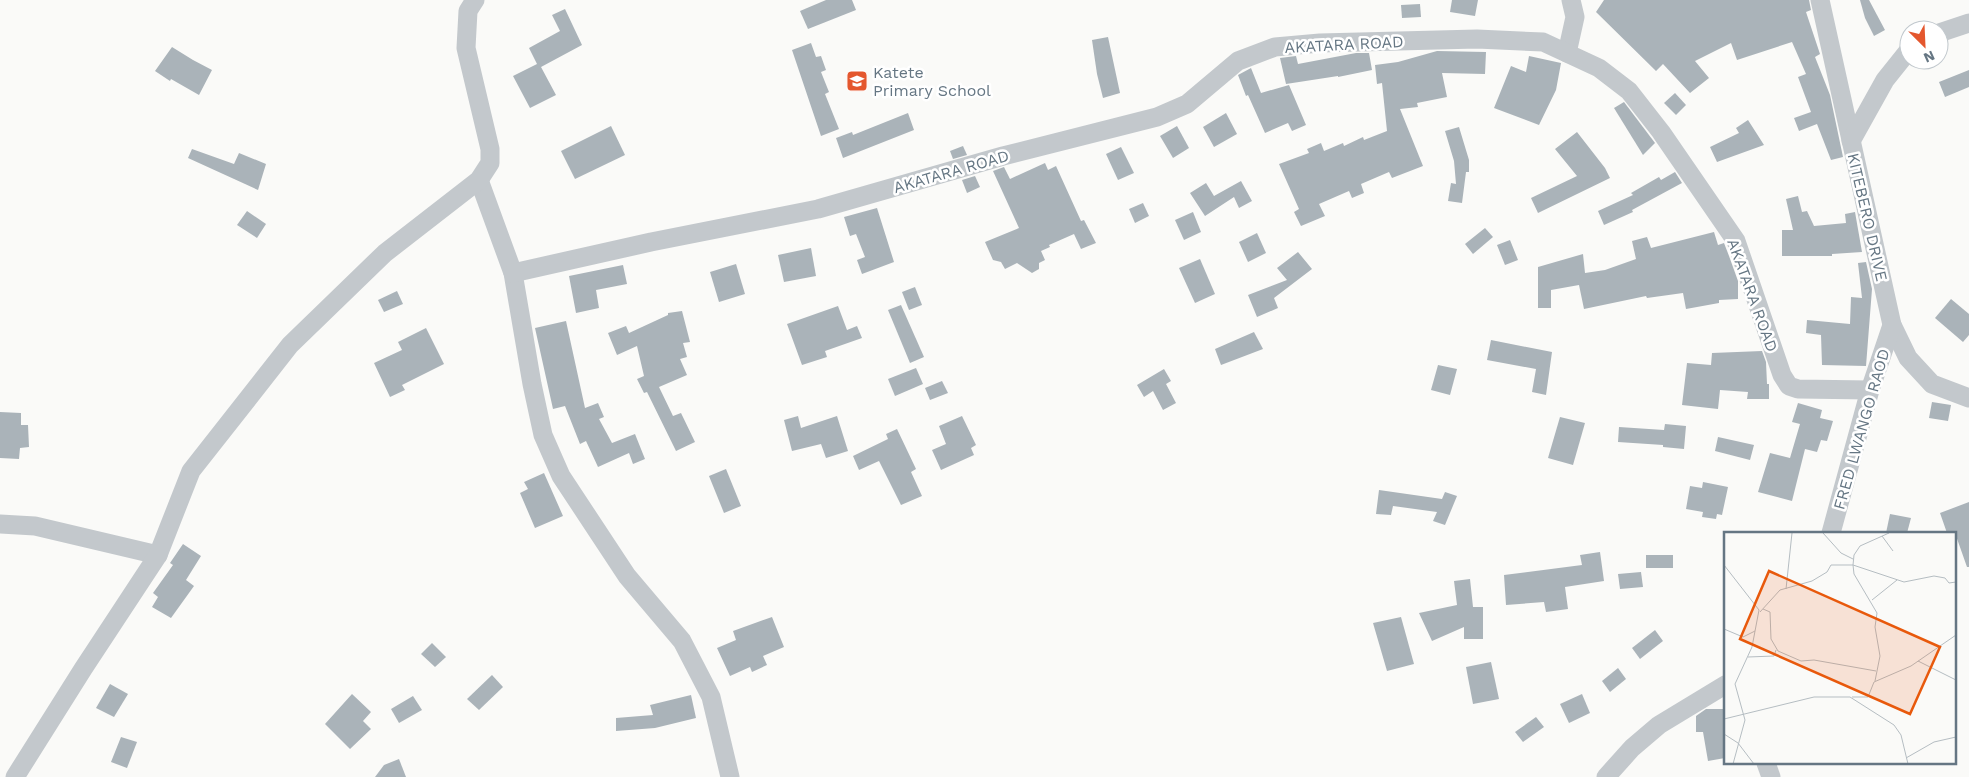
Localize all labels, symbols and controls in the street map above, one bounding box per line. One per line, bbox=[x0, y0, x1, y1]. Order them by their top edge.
north arrow bbox=[1899, 20, 1949, 70]
street label: AKATARA ROAD bbox=[1284, 32, 1404, 57]
text: N bbox=[1921, 47, 1937, 66]
place label: Katete Primary School bbox=[873, 63, 991, 100]
school or university icon: Katete Primary School bbox=[845, 69, 869, 93]
street label: AKATARA ROAD bbox=[891, 146, 1011, 197]
street label: KITEBERO DRIVE bbox=[1843, 151, 1892, 283]
street label: AKATARA ROAD bbox=[1723, 236, 1782, 354]
street label: FRED LWANGO RAOD bbox=[1829, 347, 1894, 512]
inset map bbox=[1724, 532, 1956, 764]

